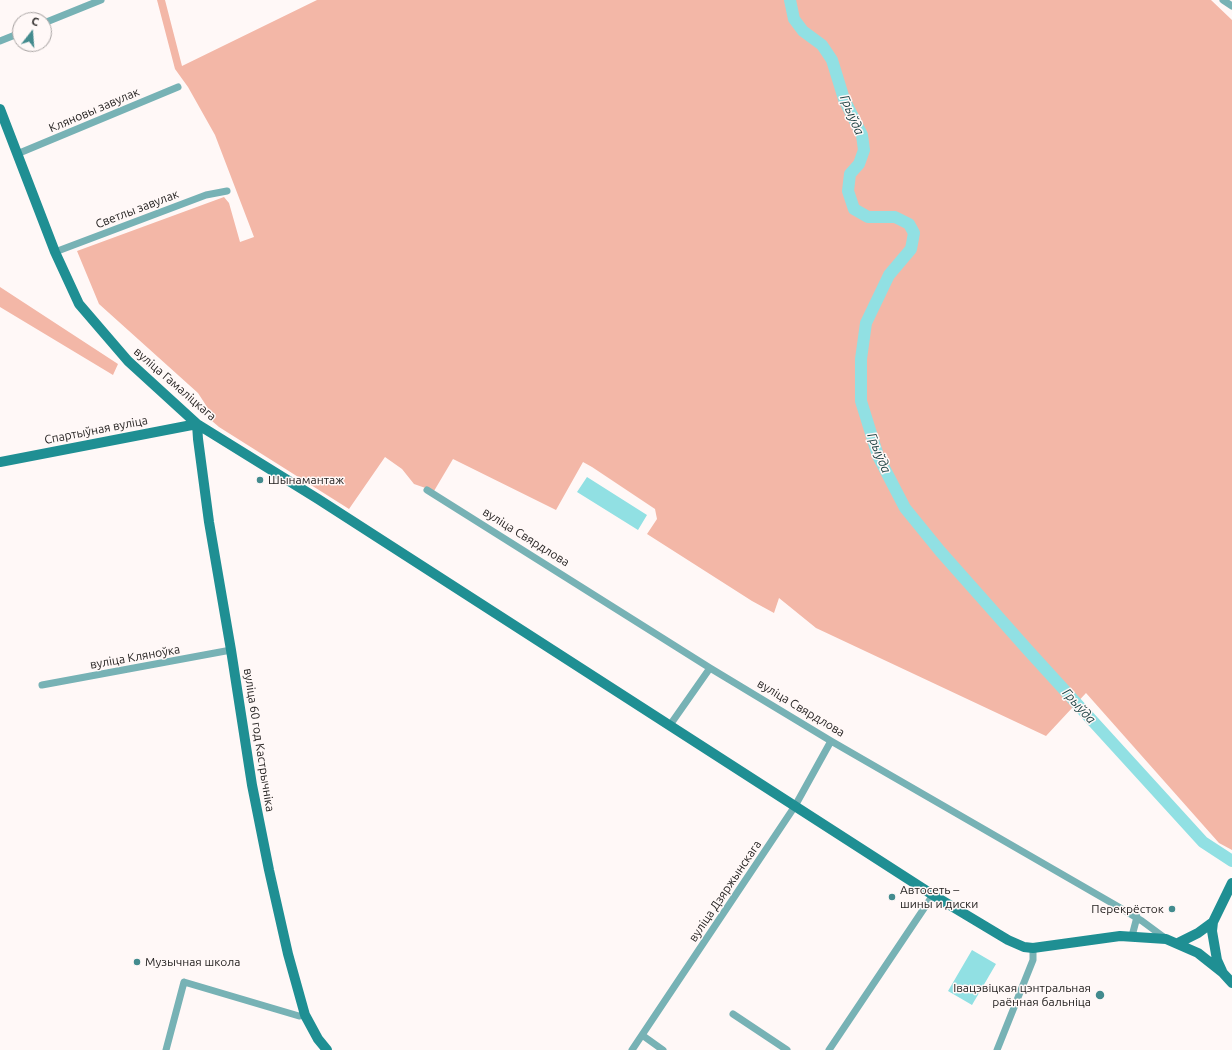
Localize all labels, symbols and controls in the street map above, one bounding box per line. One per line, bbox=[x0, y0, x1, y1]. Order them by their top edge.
north arrow bbox=[12, 12, 52, 52]
text: С bbox=[30, 15, 40, 28]
street label: Кляновы завулак bbox=[47, 84, 141, 136]
water label: Грыўда bbox=[837, 93, 867, 137]
street label: Светлы завулак bbox=[93, 187, 181, 231]
street label: вуліца Гамаліцкага bbox=[131, 344, 219, 424]
street label: Спартыўная вуліца bbox=[43, 413, 149, 447]
water label: Грыўда bbox=[864, 431, 894, 475]
place label: Шынамантаж bbox=[268, 473, 344, 487]
marker: Шынамантаж bbox=[255, 475, 265, 485]
street label: вуліца Свярдлова bbox=[480, 505, 572, 569]
street label: вуліца Кляноўка bbox=[89, 642, 181, 672]
street label: вуліца 60 год Кастрычніка bbox=[241, 667, 277, 813]
street label: вуліца Свярдлова bbox=[755, 676, 847, 740]
water label: Грыўда bbox=[1059, 685, 1099, 727]
street label: вуліца Дзяржынскага bbox=[686, 838, 764, 944]
place label: Автосеть – шины и диски bbox=[900, 883, 978, 911]
marker: Автосеть – шины и диски bbox=[887, 892, 897, 902]
place label: Перекрёсток bbox=[1091, 902, 1164, 916]
marker: Перекрёсток bbox=[1167, 904, 1177, 914]
place label: Музычная школа bbox=[145, 955, 240, 969]
marker: Музычная школа bbox=[132, 957, 142, 967]
place label: Івацэвіцкая цэнтральная раённая бальніца bbox=[953, 981, 1091, 1009]
marker: Івацэвіцкая цэнтральная раённая бальніца bbox=[1094, 989, 1106, 1001]

